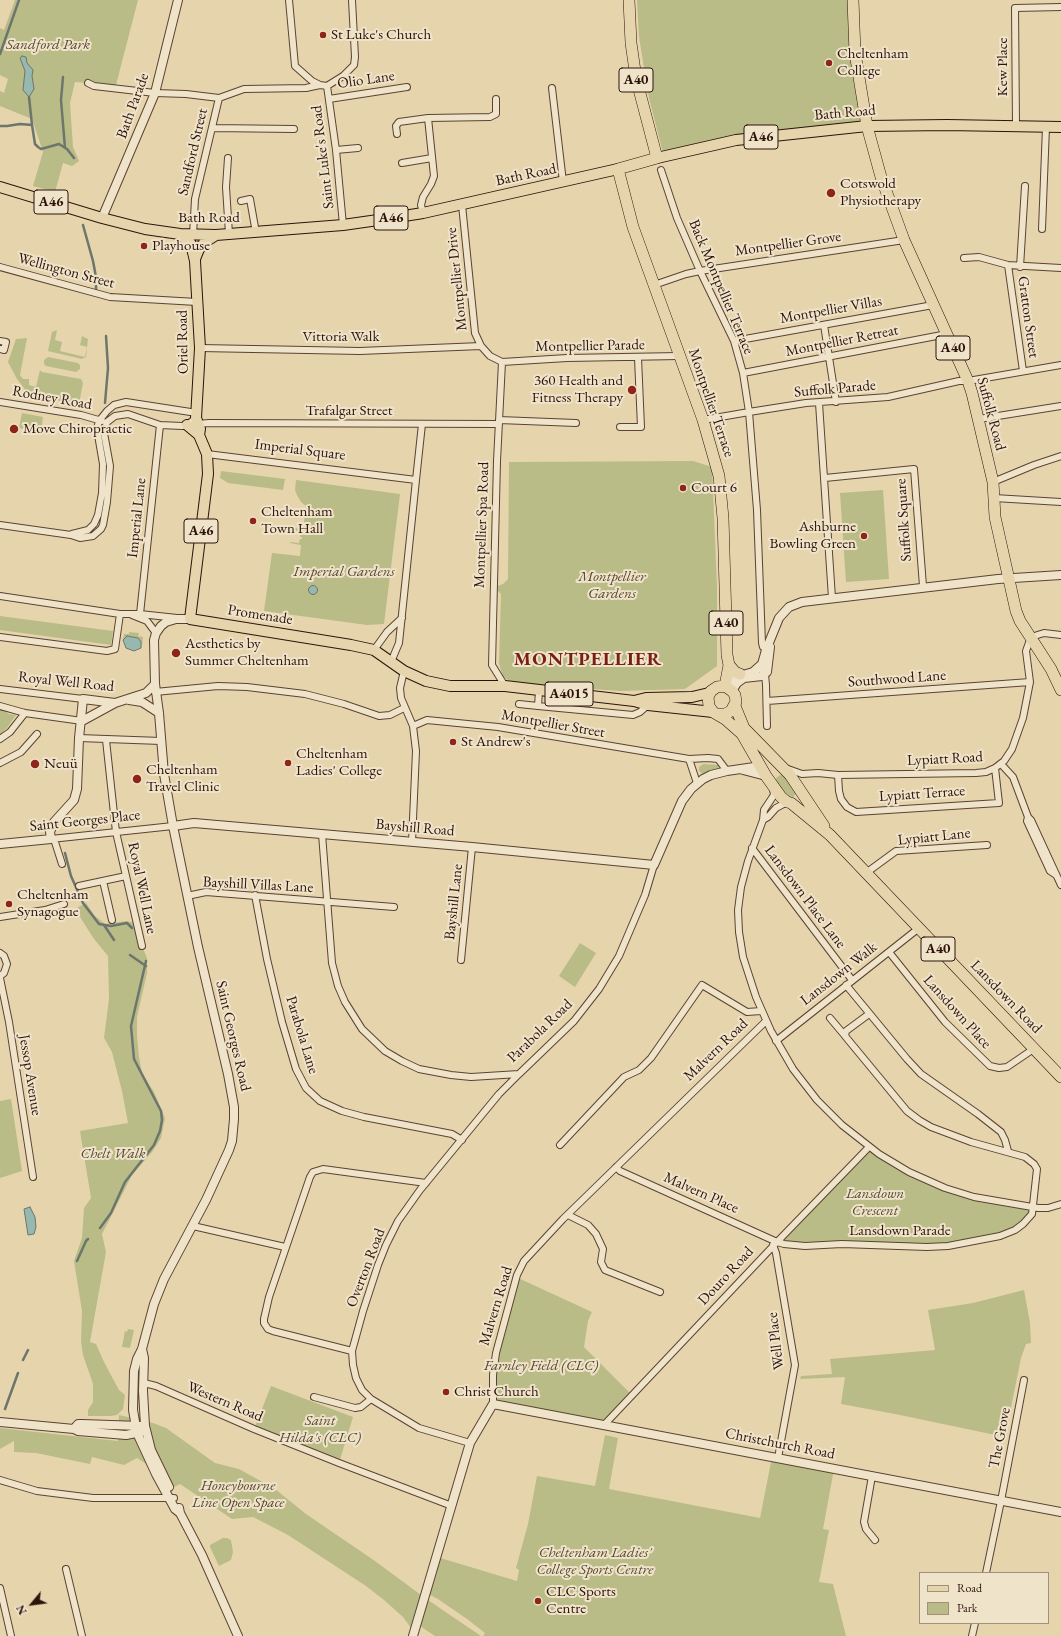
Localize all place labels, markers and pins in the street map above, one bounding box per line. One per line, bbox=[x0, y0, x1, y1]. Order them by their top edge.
place label: St Luke's Church bbox=[331, 26, 431, 44]
marker: St Luke's Church bbox=[318, 30, 328, 40]
place label: Cheltenham College bbox=[837, 45, 909, 80]
marker: Cheltenham College bbox=[824, 58, 834, 68]
place label: Cotswold Physiotherapy bbox=[840, 175, 921, 210]
marker: Cotswold Physiotherapy bbox=[825, 187, 837, 199]
place label: Playhouse bbox=[152, 237, 210, 255]
marker: Playhouse bbox=[139, 241, 149, 251]
place label: 360 Health and Fitness Therapy bbox=[532, 372, 623, 407]
marker: 360 Health and Fitness Therapy bbox=[626, 384, 638, 396]
place label: Move Chiropractic bbox=[23, 420, 132, 438]
marker: Move Chiropractic bbox=[8, 423, 20, 435]
place label: Court 6 bbox=[691, 479, 737, 497]
marker: Court 6 bbox=[678, 483, 688, 493]
place label: Cheltenham Town Hall bbox=[261, 503, 333, 538]
marker: Cheltenham Town Hall bbox=[248, 516, 258, 526]
place label: Ashburne Bowling Green bbox=[770, 518, 856, 553]
marker: Ashburne Bowling Green bbox=[859, 531, 869, 541]
place label: Aesthetics by Summer Cheltenham bbox=[185, 635, 309, 670]
marker: Aesthetics by Summer Cheltenham bbox=[170, 647, 182, 659]
place label: St Andrew's bbox=[461, 733, 531, 751]
marker: St Andrew's bbox=[448, 737, 458, 747]
place label: Cheltenham Ladies' College bbox=[296, 745, 382, 780]
place label: Neuü bbox=[44, 755, 78, 773]
marker: Neuü bbox=[29, 758, 41, 770]
marker: Cheltenham Ladies' College bbox=[283, 758, 293, 768]
place label: Cheltenham Travel Clinic bbox=[146, 761, 220, 796]
marker: Cheltenham Travel Clinic bbox=[131, 773, 143, 785]
place label: Cheltenham Synagogue bbox=[17, 886, 89, 921]
marker: Cheltenham Synagogue bbox=[4, 899, 14, 909]
place label: Christ Church bbox=[454, 1383, 539, 1401]
marker: Christ Church bbox=[441, 1387, 451, 1397]
place label: CLC Sports Centre bbox=[546, 1583, 616, 1618]
marker: CLC Sports Centre bbox=[533, 1596, 543, 1606]

